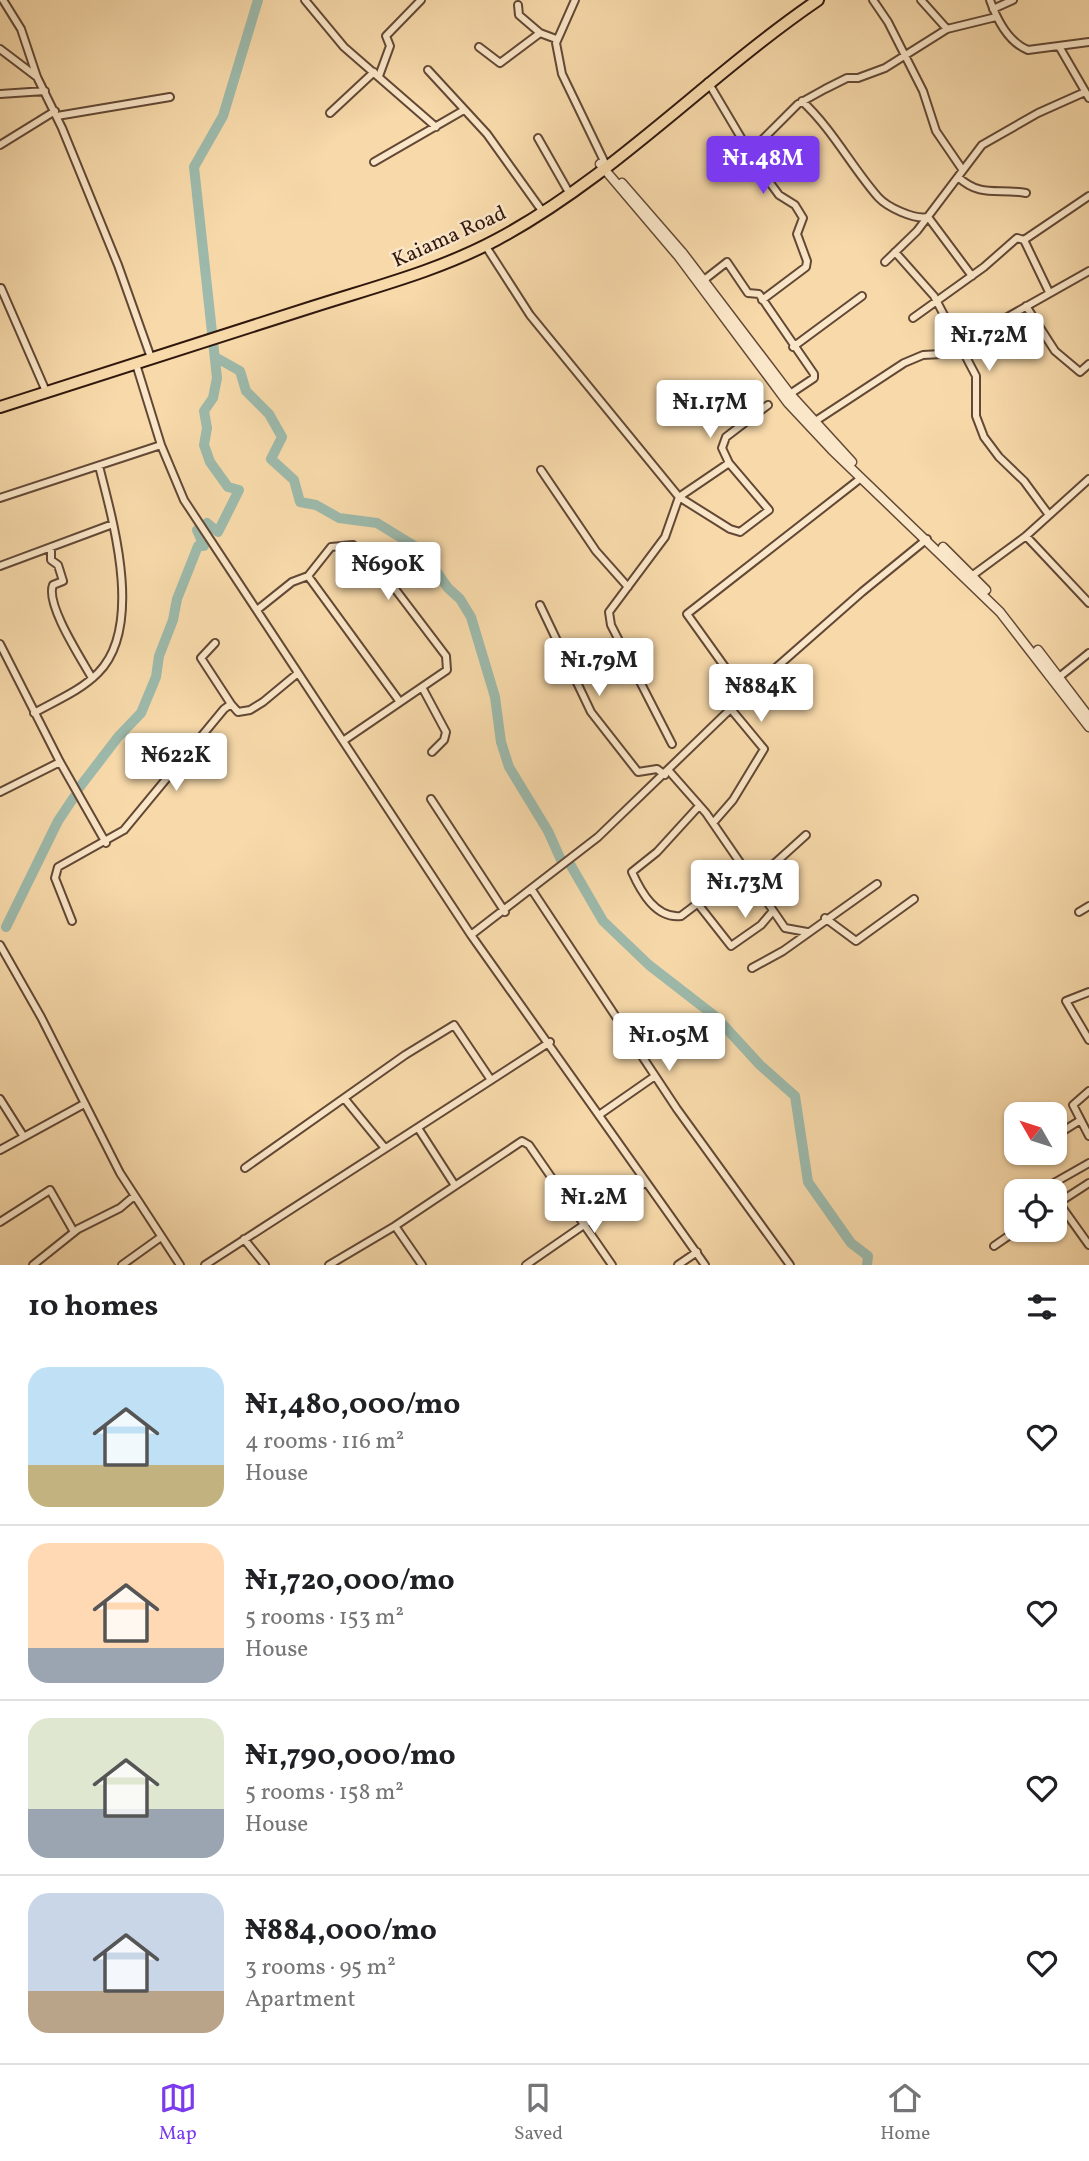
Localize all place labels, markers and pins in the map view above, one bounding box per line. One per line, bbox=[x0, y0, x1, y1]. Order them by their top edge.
pin: ₦1.48M bbox=[706, 136, 820, 196]
pin: ₦1.72M bbox=[932, 314, 1046, 373]
pin: ₦1.17M bbox=[653, 380, 767, 440]
pin: ₦690K bbox=[339, 542, 437, 602]
pin: ₦1.79M bbox=[542, 638, 656, 698]
pin: ₦884K bbox=[712, 664, 810, 724]
pin: ₦622K bbox=[127, 734, 225, 793]
pin: ₦1.73M bbox=[688, 860, 802, 920]
pin: ₦1.05M bbox=[612, 1014, 726, 1073]
pin: ₦1.2M bbox=[545, 1176, 643, 1235]

